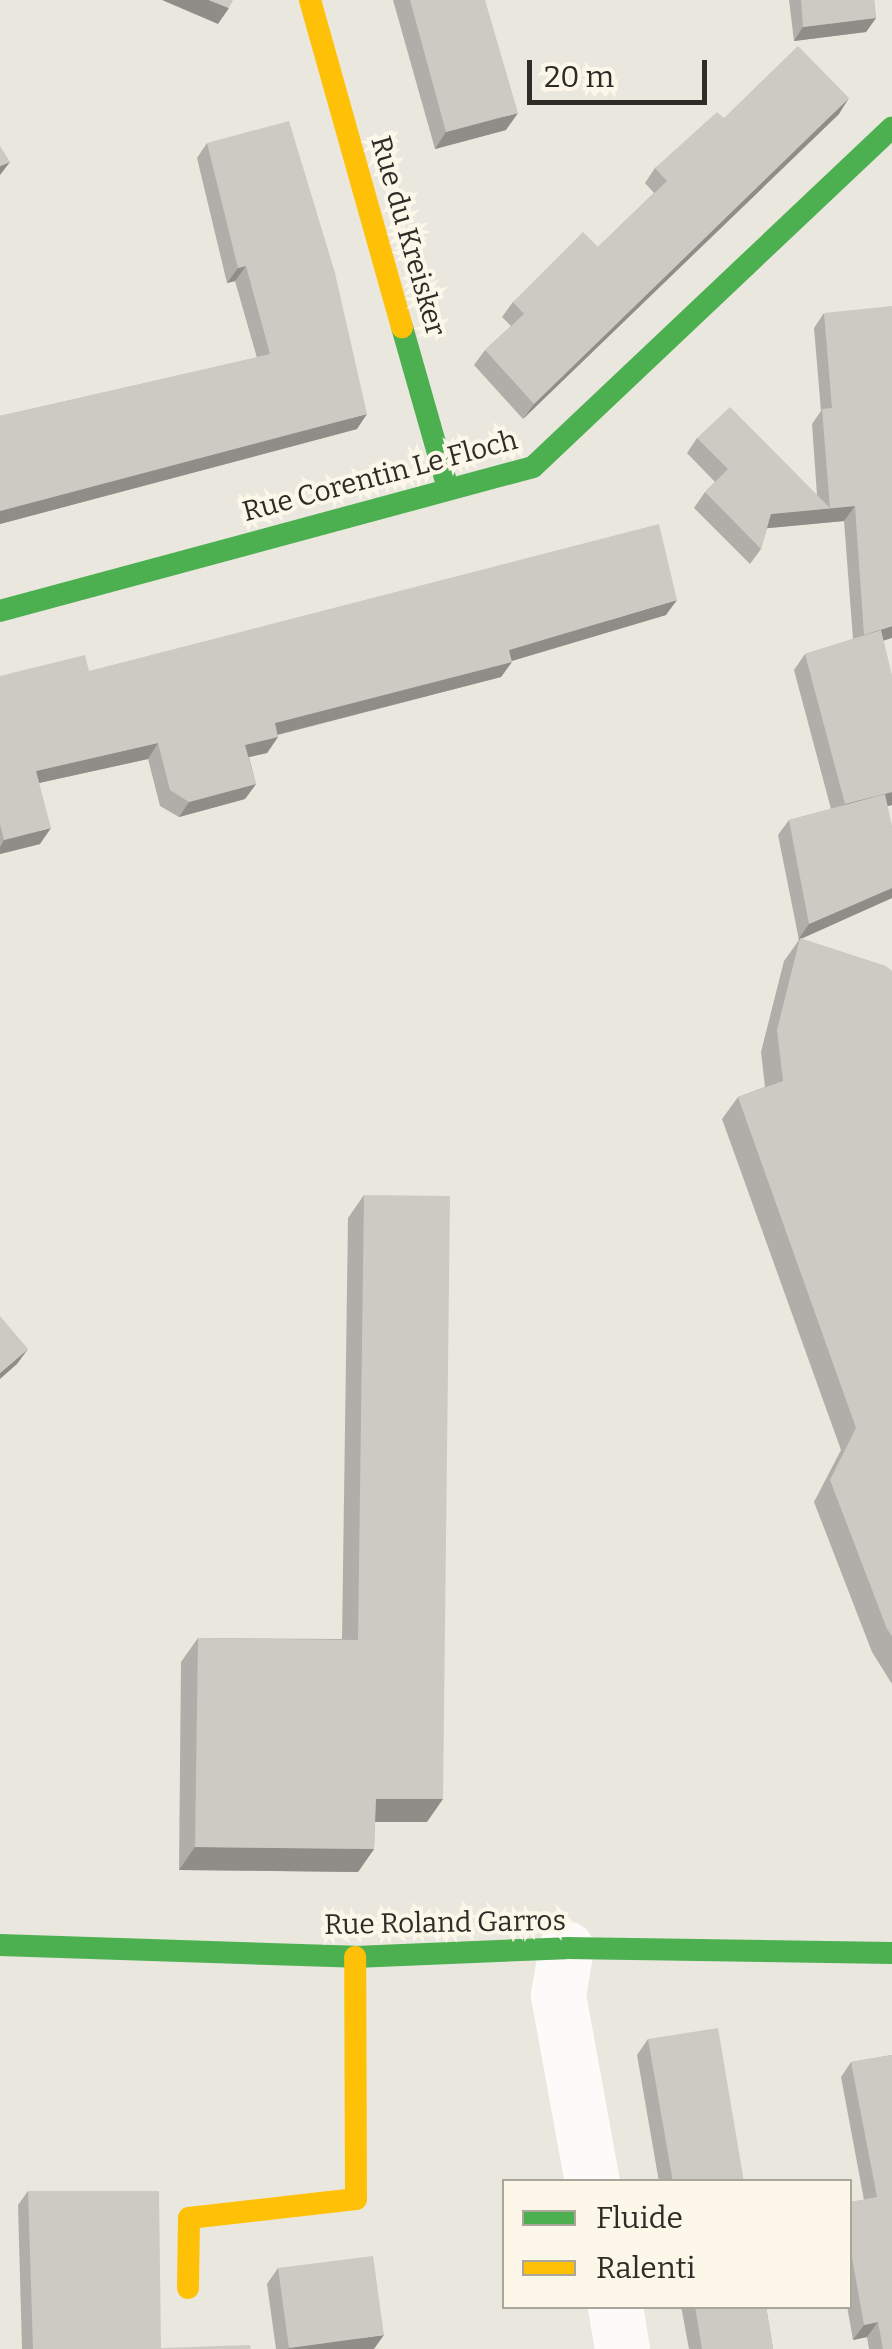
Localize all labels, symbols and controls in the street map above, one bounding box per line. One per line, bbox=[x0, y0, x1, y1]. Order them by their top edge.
scale bar bbox=[532, 40, 712, 102]
text: 20 m bbox=[544, 59, 614, 95]
street label: Rue du Kreisker bbox=[363, 132, 453, 340]
street label: Rue Corentin Le Floch bbox=[239, 423, 521, 529]
street label: Rue Roland Garros bbox=[324, 1904, 566, 1942]
legend bbox=[502, 2179, 852, 2309]
text: Fluide bbox=[596, 2200, 683, 2236]
text: Ralenti bbox=[596, 2250, 696, 2286]

